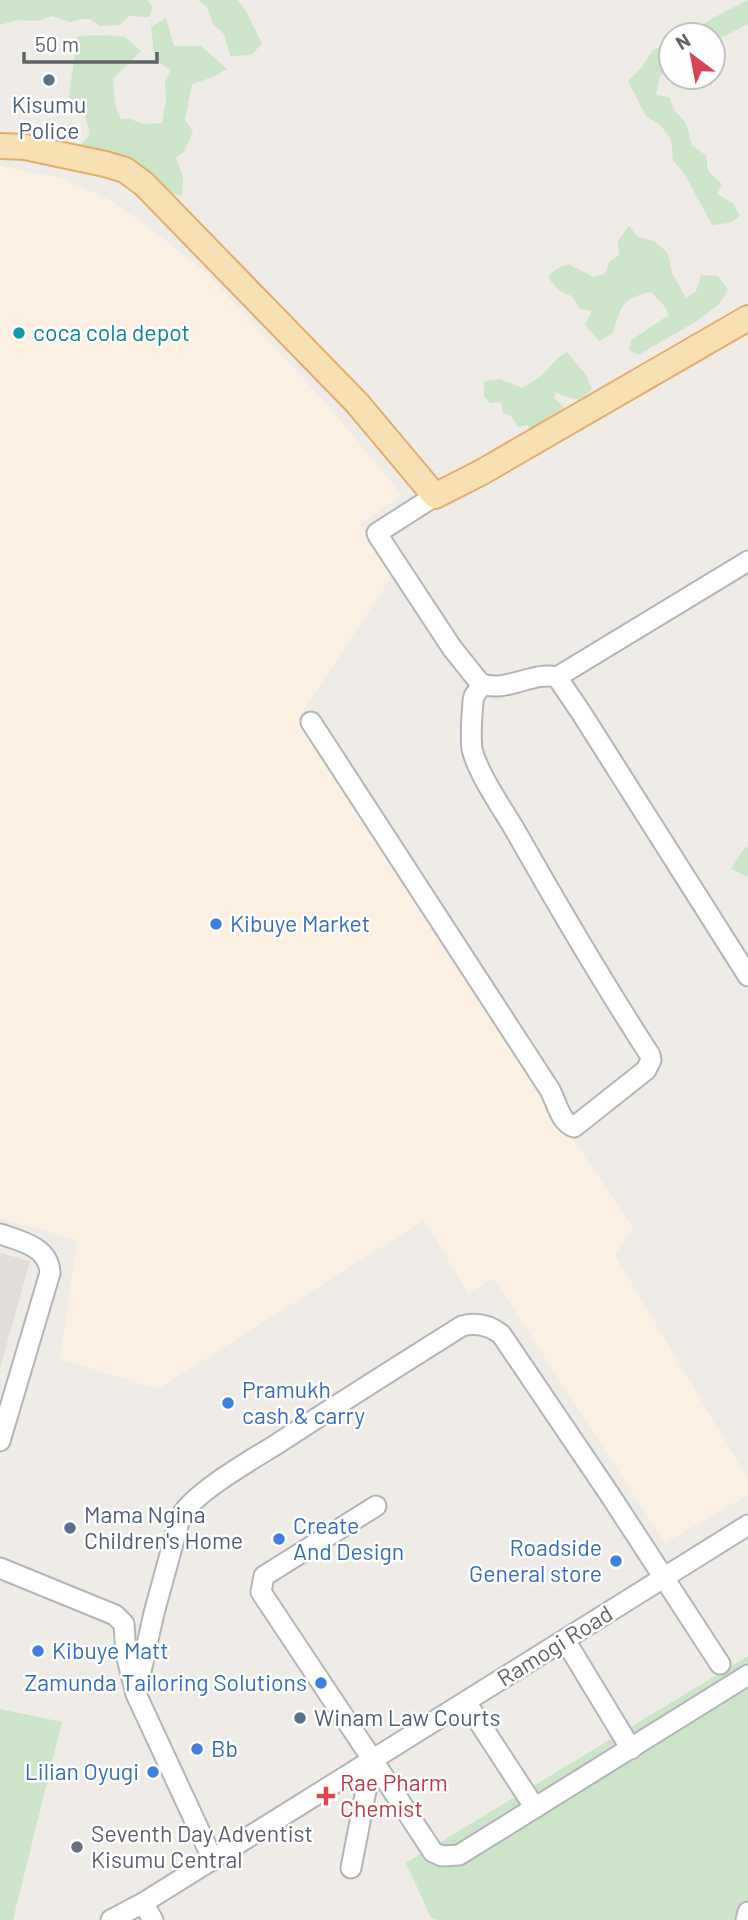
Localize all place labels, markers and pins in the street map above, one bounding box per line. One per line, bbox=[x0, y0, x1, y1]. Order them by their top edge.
marker: Kisumu Police bbox=[41, 72, 57, 88]
place label: Kisumu Police bbox=[12, 90, 86, 144]
place label: coca cola depot bbox=[33, 318, 190, 346]
marker: coca cola depot bbox=[11, 325, 27, 341]
place label: Kibuye Market bbox=[230, 909, 370, 937]
marker: Kibuye Market bbox=[208, 916, 224, 932]
place label: Pramukh cash & carry bbox=[242, 1375, 366, 1429]
marker: Pramukh cash & carry bbox=[220, 1395, 236, 1411]
place label: Mama Ngina Children's Home bbox=[84, 1500, 243, 1554]
place label: Create And Design bbox=[293, 1511, 404, 1565]
marker: Mama Ngina Children's Home bbox=[62, 1520, 78, 1536]
marker: Create And Design bbox=[271, 1531, 287, 1547]
place label: Roadside General store bbox=[469, 1533, 602, 1587]
marker: Roadside General store bbox=[608, 1553, 624, 1569]
place label: Kibuye Matt bbox=[52, 1636, 169, 1664]
marker: Kibuye Matt bbox=[30, 1643, 46, 1659]
place label: Zamunda Tailoring Solutions bbox=[25, 1668, 307, 1696]
marker: Zamunda Tailoring Solutions bbox=[313, 1675, 329, 1691]
place label: Winam Law Courts bbox=[314, 1703, 501, 1731]
marker: Winam Law Courts bbox=[292, 1710, 308, 1726]
place label: Bb bbox=[211, 1734, 238, 1762]
marker: Bb bbox=[189, 1741, 205, 1757]
place label: Lilian Oyugi bbox=[25, 1757, 139, 1785]
marker: Lilian Oyugi bbox=[145, 1764, 161, 1780]
place label: Rae Pharm Chemist bbox=[340, 1768, 448, 1822]
marker: Rae Pharm Chemist bbox=[318, 1788, 334, 1804]
place label: Seventh Day Adventist Kisumu Central bbox=[91, 1819, 313, 1873]
marker: Seventh Day Adventist Kisumu Central bbox=[69, 1839, 85, 1855]

